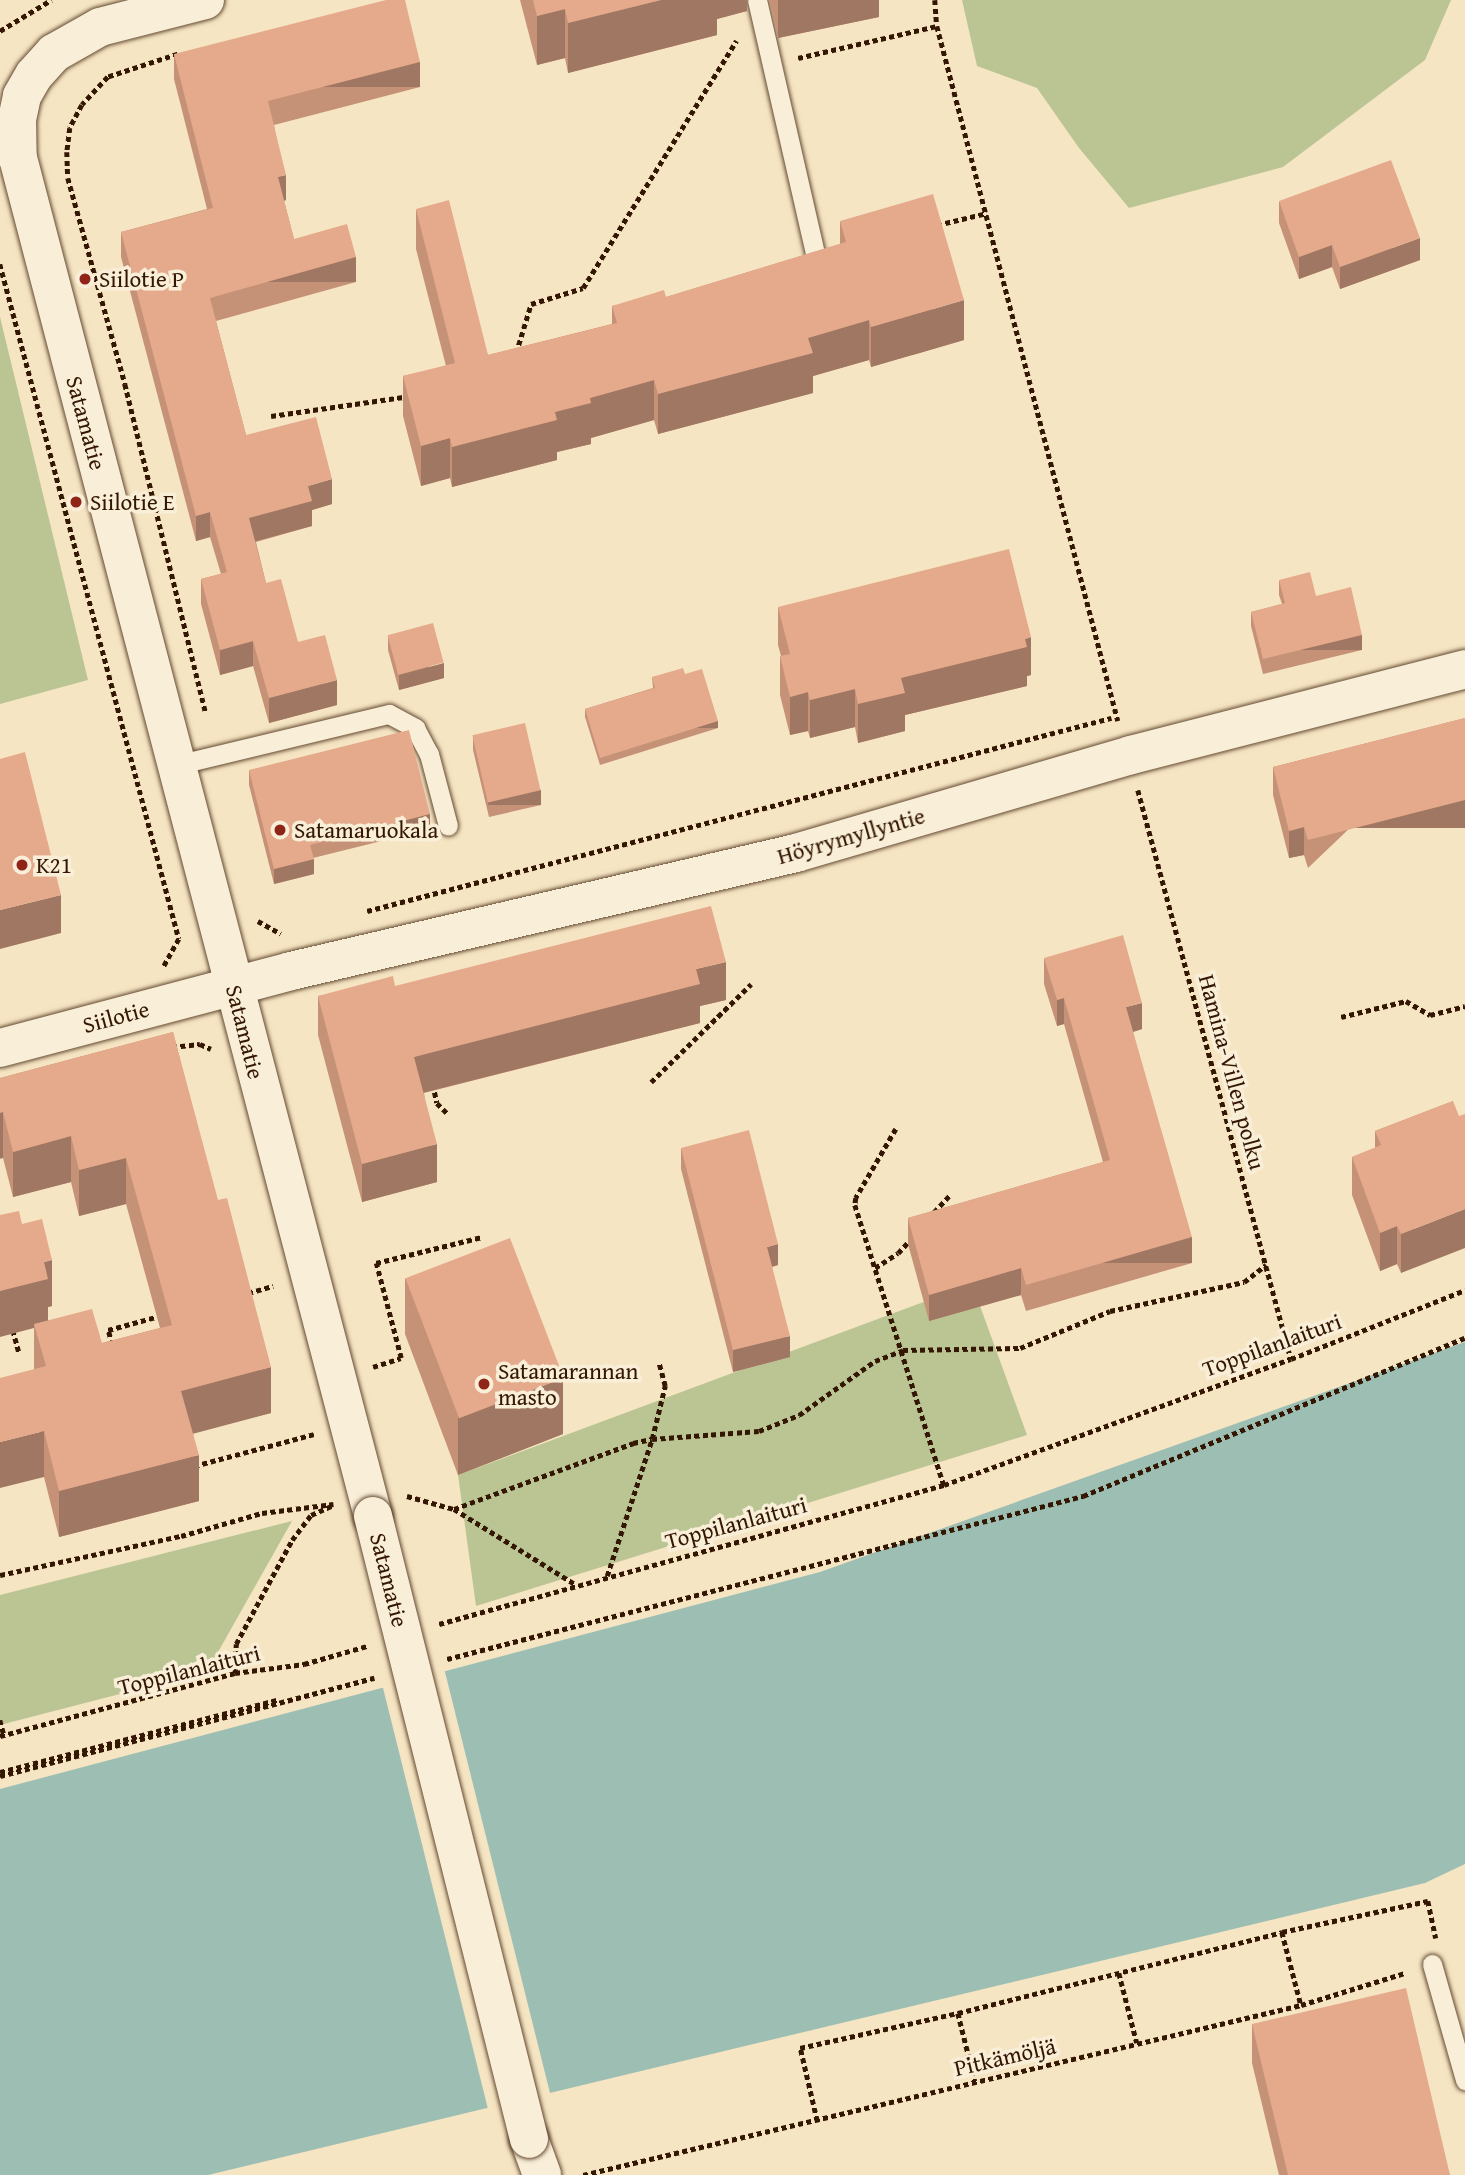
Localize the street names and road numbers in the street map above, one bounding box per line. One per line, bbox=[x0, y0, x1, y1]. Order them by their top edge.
street label: Satamatie bbox=[60, 373, 112, 473]
street label: Höyrymyllyntie bbox=[774, 802, 928, 870]
street label: Hamina-Villen polku bbox=[1193, 971, 1271, 1173]
street label: Satamatie bbox=[220, 982, 270, 1082]
street label: Siilotie bbox=[80, 995, 152, 1039]
street label: Toppilanlaituri bbox=[1199, 1307, 1345, 1383]
street label: Toppilanlaituri bbox=[662, 1491, 810, 1555]
street label: Satamatie bbox=[364, 1530, 414, 1630]
street label: Toppilanlaituri bbox=[115, 1639, 263, 1701]
street label: Pitkämöljä bbox=[951, 2032, 1059, 2082]

